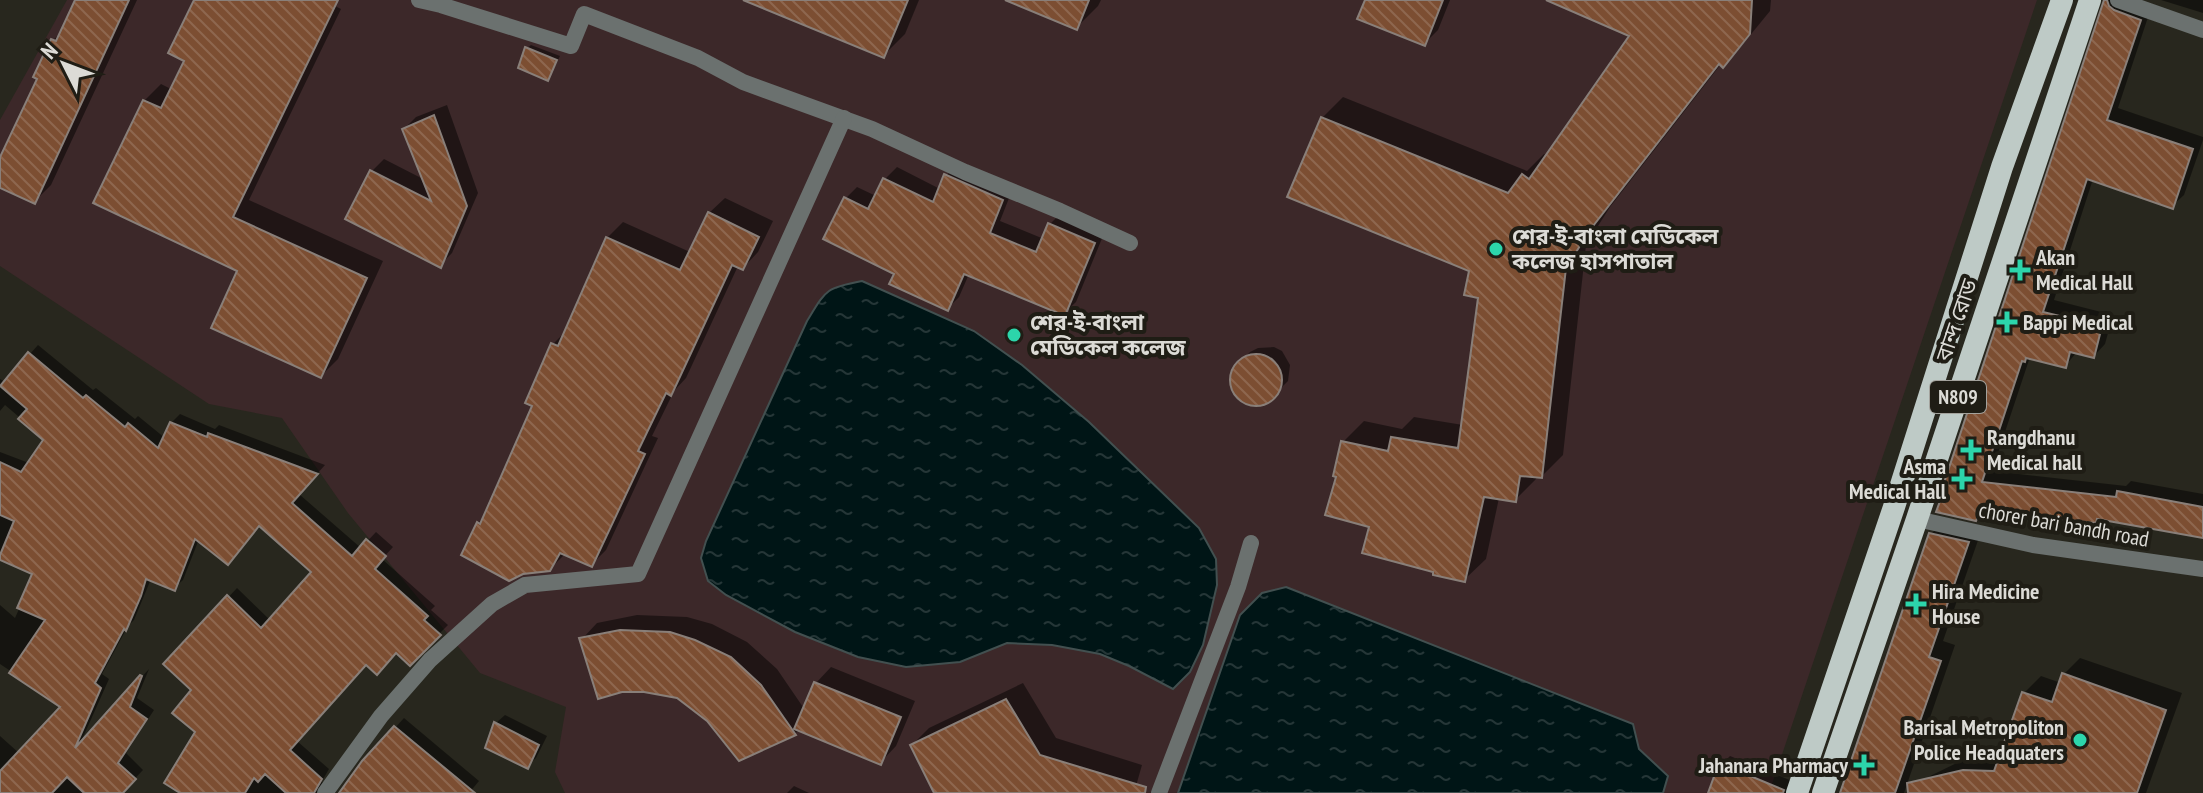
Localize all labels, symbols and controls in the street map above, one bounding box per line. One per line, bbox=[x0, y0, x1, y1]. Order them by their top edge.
north arrow bbox=[24, 24, 104, 104]
text: N bbox=[35, 37, 64, 64]
place label: শের-ই-বাংলা মেডিকেল কলেজ হাসপাতাল bbox=[1511, 222, 1719, 275]
marker: শের-ই-বাংলা মেডিকেল কলেজ হাসপাতাল bbox=[1487, 240, 1505, 258]
place label: Akan Medical Hall bbox=[2035, 243, 2134, 296]
marker: Akan Medical Hall bbox=[2011, 261, 2029, 279]
street label: বান্দ রোড bbox=[1929, 275, 1983, 366]
place label: শের-ই-বাংলা মেডিকেল কলেজ bbox=[1030, 308, 1187, 361]
place label: Bappi Medical bbox=[2023, 308, 2134, 336]
marker: Bappi Medical bbox=[1998, 313, 2016, 331]
marker: শের-ই-বাংলা মেডিকেল কলেজ bbox=[1005, 326, 1023, 344]
road number: N809 bbox=[1930, 381, 1986, 413]
place label: Rangdhanu Medical hall bbox=[1987, 423, 2083, 476]
marker: Rangdhanu Medical hall bbox=[1962, 441, 1980, 459]
place label: Asma Medical Hall bbox=[1849, 452, 1947, 505]
marker: Asma Medical Hall bbox=[1953, 470, 1971, 488]
street label: chorer bari bandh road bbox=[1977, 495, 2151, 553]
place label: Hira Medicine House bbox=[1932, 577, 2039, 630]
marker: Hira Medicine House bbox=[1907, 595, 1925, 613]
place label: Barisal Metropoliton Police Headquaters bbox=[1903, 713, 2064, 766]
marker: Barisal Metropoliton Police Headquaters bbox=[2071, 731, 2089, 749]
place label: Jahanara Pharmacy bbox=[1698, 751, 1849, 779]
marker: Jahanara Pharmacy bbox=[1855, 756, 1873, 774]

